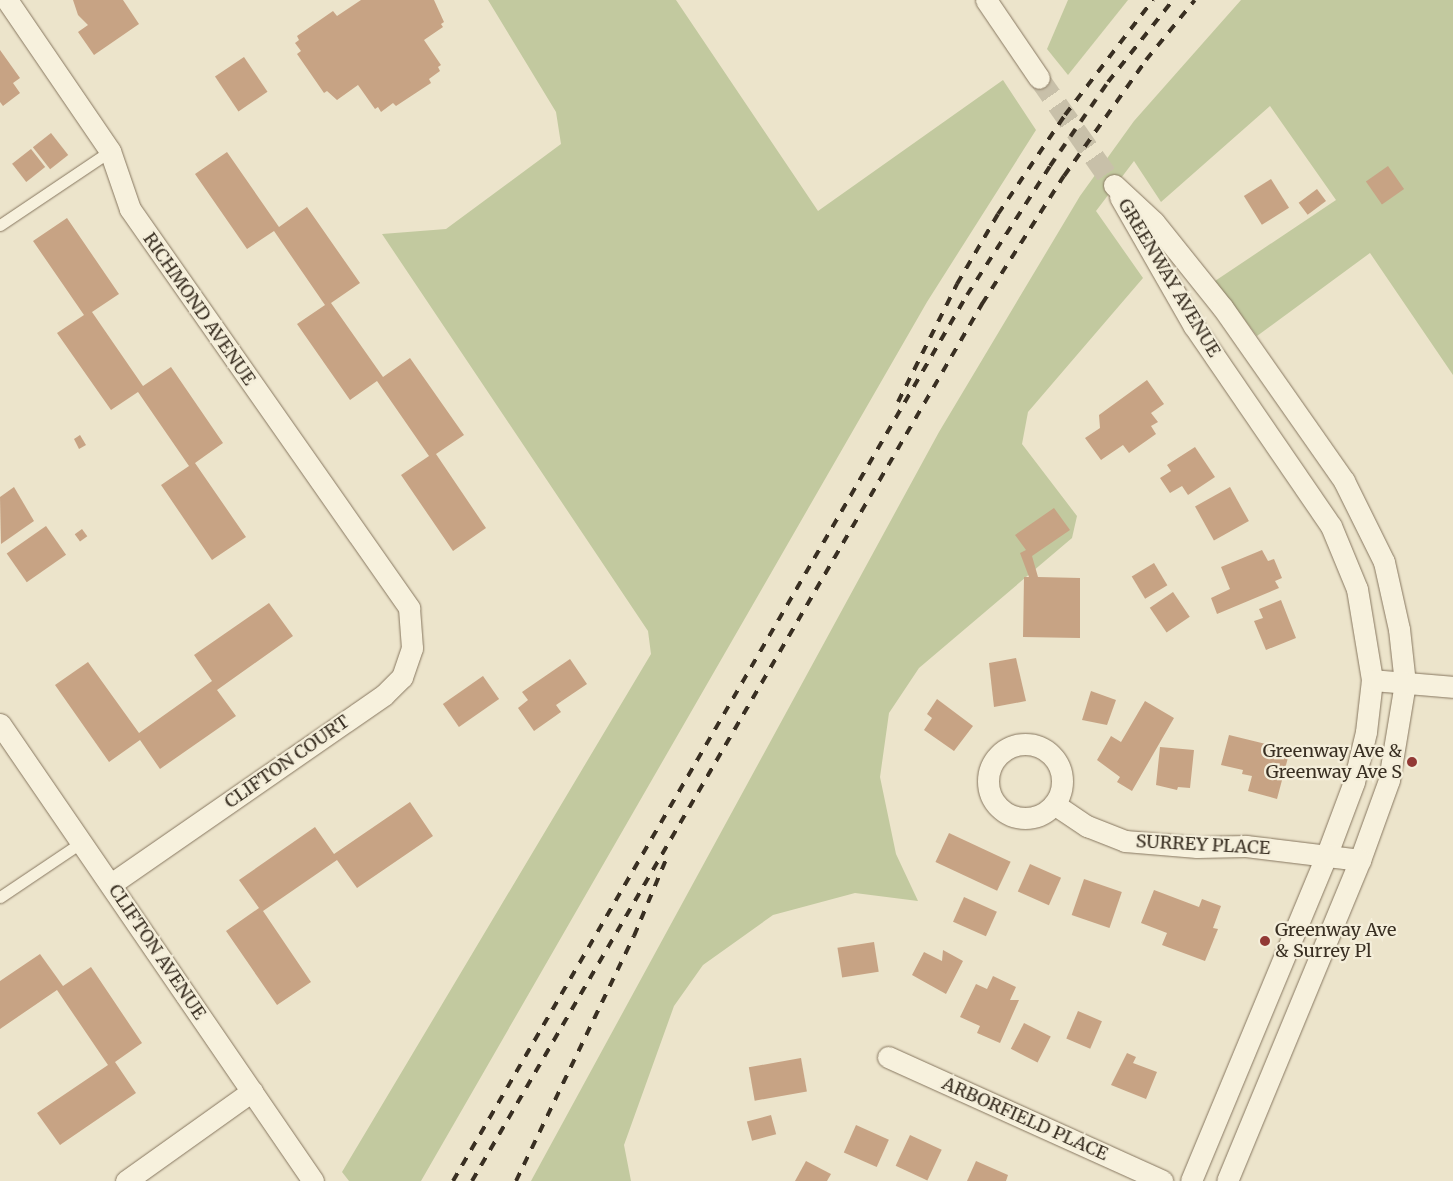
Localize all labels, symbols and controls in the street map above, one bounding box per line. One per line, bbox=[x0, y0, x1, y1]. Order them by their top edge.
street label: GREENWAY AVENUE bbox=[1113, 195, 1225, 361]
street label: RICHMOND AVENUE bbox=[138, 229, 260, 389]
street label: CLIFTON COURT bbox=[221, 711, 353, 813]
place label: Greenway Ave & Greenway Ave S bbox=[1263, 741, 1402, 784]
marker: Greenway Ave & Greenway Ave S bbox=[1406, 756, 1418, 768]
street label: SURREY PLACE bbox=[1135, 831, 1271, 859]
street label: CLIFTON AVENUE bbox=[104, 880, 210, 1024]
place label: Greenway Ave & Surrey Pl bbox=[1275, 920, 1396, 962]
marker: Greenway Ave & Surrey Pl bbox=[1259, 935, 1271, 947]
street label: ARBORFIELD PLACE bbox=[939, 1073, 1111, 1165]

